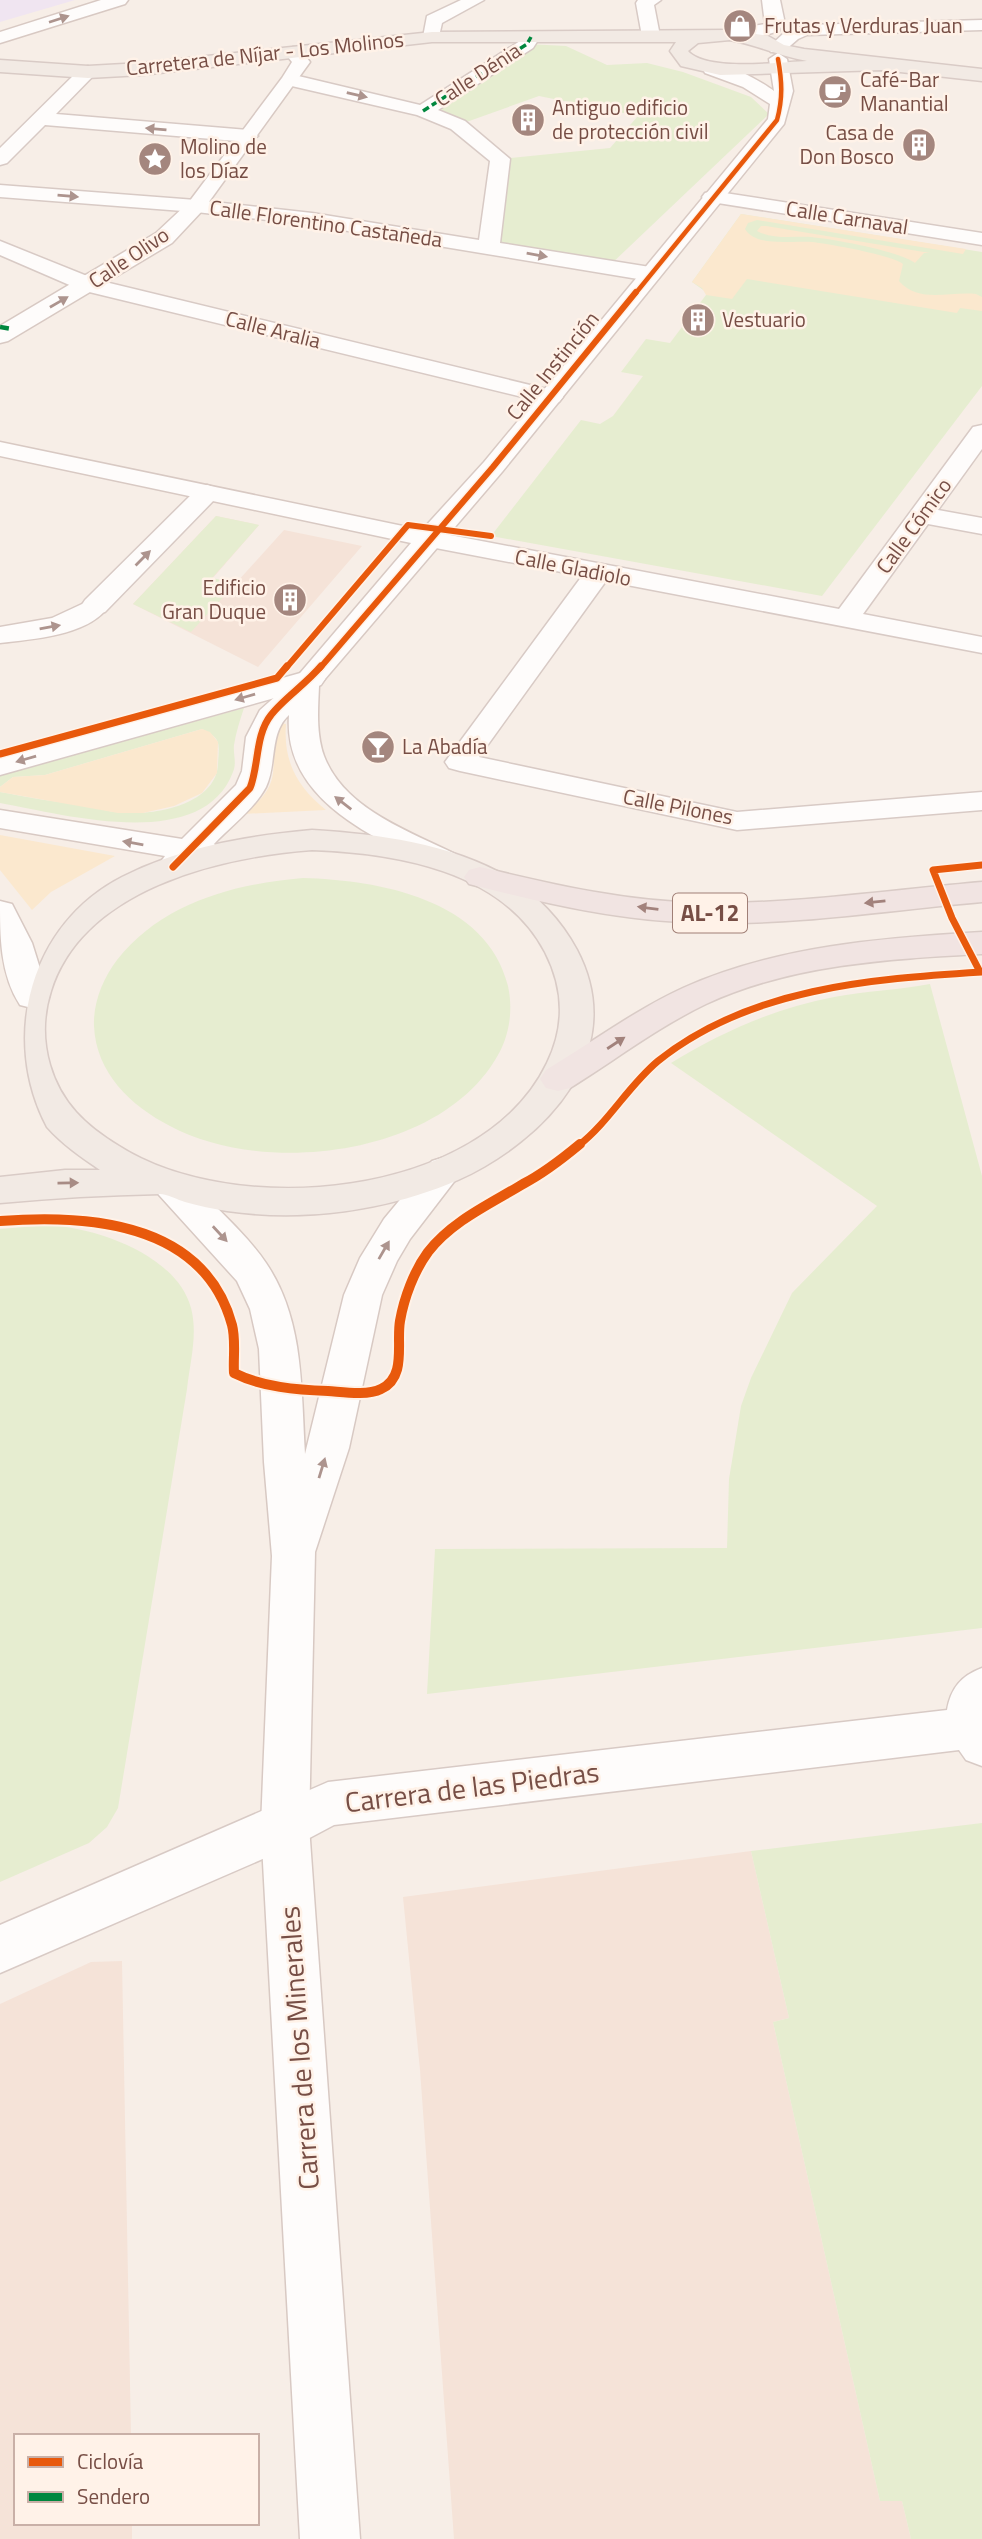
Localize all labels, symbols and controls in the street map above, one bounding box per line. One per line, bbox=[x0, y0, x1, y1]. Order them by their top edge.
shop icon: Frutas y Verduras Juan bbox=[721, 7, 759, 45]
place label: Frutas y Verduras Juan bbox=[764, 9, 963, 41]
one-way arrow bbox=[49, 13, 70, 24]
street label: Carretera de Níjar - Los Molinos bbox=[124, 23, 405, 83]
street label: Calle Dénia bbox=[428, 34, 527, 114]
place label: Café-Bar Manantial bbox=[860, 63, 949, 119]
cafe icon: Café-Bar Manantial bbox=[816, 73, 854, 111]
one-way arrow bbox=[346, 90, 368, 101]
place label: Antiguo edificio de protección civil bbox=[552, 91, 709, 147]
building icon: Antiguo edificio de protección civil bbox=[509, 101, 547, 139]
place label: Casa de Don Bosco bbox=[800, 116, 894, 172]
one-way arrow bbox=[145, 123, 167, 134]
building icon: Casa de Don Bosco bbox=[900, 126, 938, 164]
place label: Molino de los Díaz bbox=[180, 130, 267, 186]
place icon: Molino de los Díaz bbox=[136, 140, 174, 178]
one-way arrow bbox=[57, 191, 79, 202]
street label: Calle Florentino Castañeda bbox=[208, 191, 445, 255]
street label: Calle Carnaval bbox=[784, 192, 910, 242]
street label: Calle Olivo bbox=[82, 218, 175, 296]
one-way arrow bbox=[526, 250, 548, 261]
one-way arrow bbox=[50, 296, 69, 308]
building icon: Vestuario bbox=[679, 301, 717, 339]
street label: Calle Aralia bbox=[222, 302, 325, 356]
place label: Vestuario bbox=[722, 303, 806, 335]
street label: Calle Instinción bbox=[498, 304, 606, 427]
street label: Calle Cómico bbox=[867, 471, 959, 580]
street label: Calle Gladiolo bbox=[512, 540, 634, 594]
one-way arrow bbox=[134, 550, 151, 566]
place label: Edificio Gran Duque bbox=[162, 571, 266, 627]
building icon: Edificio Gran Duque bbox=[271, 581, 309, 619]
one-way arrow bbox=[39, 621, 61, 632]
one-way arrow bbox=[234, 692, 256, 703]
bar icon: La Abadía bbox=[359, 728, 397, 766]
place label: La Abadía bbox=[402, 730, 488, 762]
one-way arrow bbox=[15, 754, 36, 764]
street label: Calle Pilones bbox=[620, 780, 736, 832]
one-way arrow bbox=[334, 796, 352, 810]
one-way arrow bbox=[122, 837, 144, 848]
road number: AL-12 bbox=[673, 893, 747, 932]
one-way arrow bbox=[864, 897, 886, 908]
one-way arrow bbox=[637, 902, 659, 913]
one-way arrow bbox=[606, 1037, 625, 1050]
one-way arrow bbox=[57, 1178, 79, 1189]
one-way arrow bbox=[211, 1225, 227, 1242]
one-way arrow bbox=[378, 1241, 391, 1260]
one-way arrow bbox=[317, 1457, 327, 1478]
street label: Carrera de las Piedras bbox=[342, 1750, 601, 1823]
street label: Carrera de los Minerales bbox=[267, 1905, 330, 2191]
legend bbox=[14, 2434, 259, 2525]
text: Ciclovía bbox=[77, 2445, 144, 2477]
text: Sendero bbox=[77, 2480, 150, 2512]

